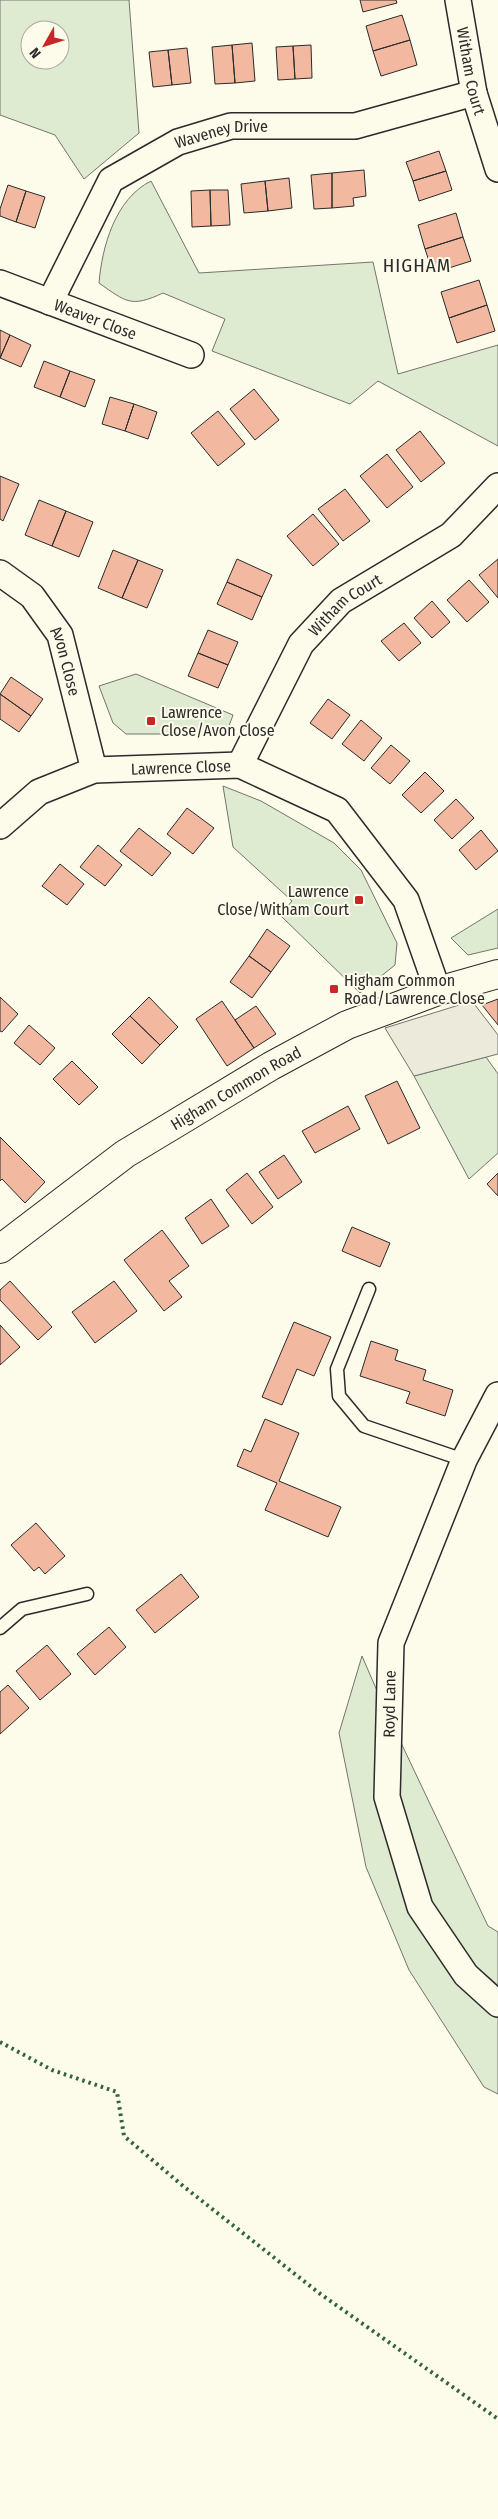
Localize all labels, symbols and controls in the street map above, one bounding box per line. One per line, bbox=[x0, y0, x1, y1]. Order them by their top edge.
north arrow bbox=[20, 20, 70, 70]
street label: Witham Court bbox=[453, 26, 489, 118]
text: N bbox=[26, 44, 45, 61]
street label: Waveney Drive bbox=[173, 117, 268, 152]
district label: HIGHAM bbox=[383, 254, 451, 277]
street label: Weaver Close bbox=[51, 295, 139, 344]
street label: Witham Court bbox=[305, 570, 386, 640]
street label: Avon Close bbox=[47, 622, 84, 698]
place label: Lawrence Close/Avon Close bbox=[161, 703, 275, 740]
marker: Lawrence Close/Avon Close bbox=[145, 715, 157, 727]
street label: Lawrence Close bbox=[131, 756, 231, 779]
place label: Lawrence Close/Witham Court bbox=[217, 882, 350, 919]
marker: Lawrence Close/Witham Court bbox=[353, 894, 365, 906]
place label: Higham Common Road/Lawrence Close bbox=[344, 971, 485, 1008]
marker: Higham Common Road/Lawrence Close bbox=[328, 983, 340, 995]
street label: Higham Common Road bbox=[167, 1043, 305, 1134]
street label: Royd Lane bbox=[379, 1670, 400, 1738]

